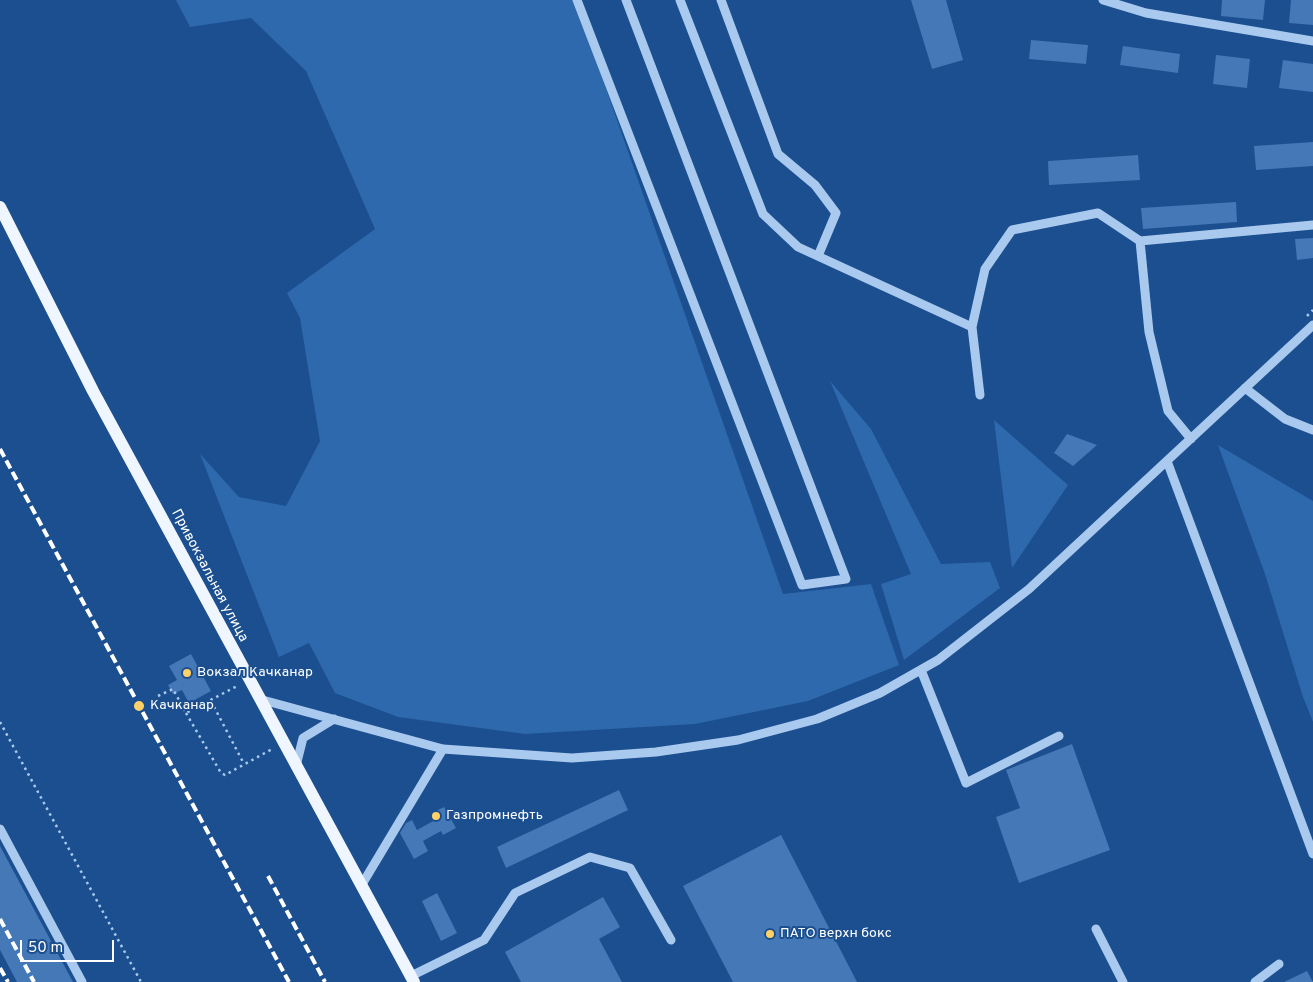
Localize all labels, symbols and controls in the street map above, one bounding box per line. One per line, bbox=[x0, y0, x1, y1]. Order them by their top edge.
street label: Привокзальная улица bbox=[167, 507, 251, 645]
place label: Вокзал Качканар bbox=[197, 665, 313, 681]
marker: Вокзал Качканар bbox=[181, 667, 193, 679]
place label: Качканар bbox=[150, 698, 214, 714]
marker: Качканар bbox=[132, 699, 146, 713]
place label: Газпромнефть bbox=[446, 808, 543, 824]
marker: Газпромнефть bbox=[430, 810, 442, 822]
place label: ПАТО верхн бокс bbox=[780, 926, 892, 942]
marker: ПАТО верхн бокс bbox=[764, 928, 776, 940]
scale bar bbox=[22, 930, 116, 962]
text: 50 m bbox=[28, 939, 63, 958]

